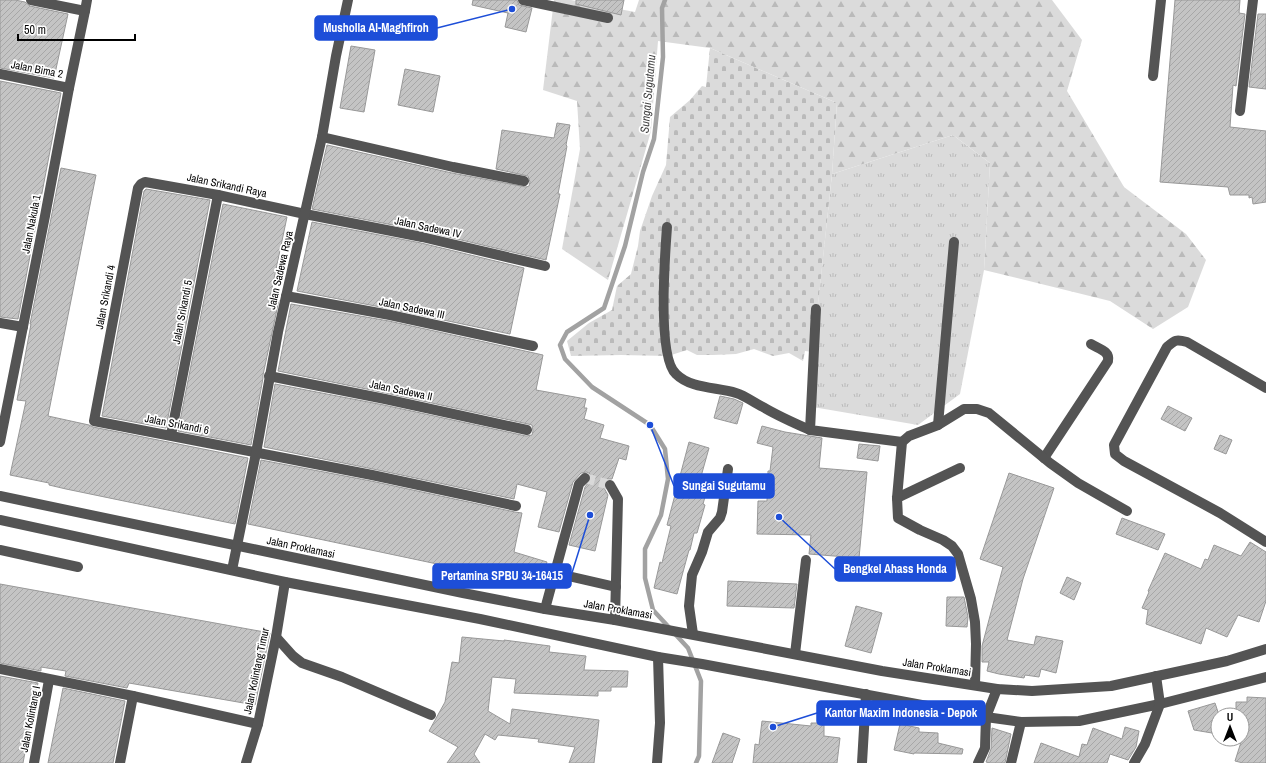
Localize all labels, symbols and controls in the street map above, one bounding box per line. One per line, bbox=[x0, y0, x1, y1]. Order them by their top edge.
scale bar bbox=[18, 16, 135, 42]
callout: Musholla Al-Maghfiroh bbox=[315, 16, 437, 40]
text: Musholla Al-Maghfiroh bbox=[323, 20, 429, 36]
text: 50 m bbox=[24, 22, 46, 38]
water label: Sungai Sugutamu bbox=[637, 54, 659, 134]
street label: Jalan Bima 2 bbox=[10, 57, 64, 81]
street label: Jalan Srikandi Raya bbox=[186, 170, 268, 200]
street label: Jalan Nakula 1 bbox=[18, 193, 44, 255]
street label: Jalan Sadewa IV bbox=[393, 213, 463, 241]
street label: Jalan Sadewa Raya bbox=[264, 229, 296, 311]
street label: Jalan Srikandi 4 bbox=[92, 264, 118, 330]
street label: Jalan Srikandi 5 bbox=[169, 279, 195, 345]
street label: Jalan Sadewa III bbox=[378, 294, 446, 322]
street label: Jalan Sadewa II bbox=[368, 376, 434, 404]
street label: Jalan Srikandi 6 bbox=[144, 411, 210, 437]
callout: Sungai Sugutamu bbox=[674, 474, 774, 498]
text: Sungai Sugutamu bbox=[682, 478, 766, 494]
street label: Jalan Proklamasi bbox=[266, 533, 336, 561]
callout: Bengkel Ahass Honda bbox=[835, 557, 955, 581]
text: Bengkel Ahass Honda bbox=[843, 561, 947, 577]
callout: Pertamina SPBU 34-16415 bbox=[433, 564, 571, 588]
text: Pertamina SPBU 34-16415 bbox=[441, 568, 564, 584]
street label: Jalan Proklamasi bbox=[583, 596, 653, 622]
street label: Jalan Kolintang Timur bbox=[240, 627, 272, 715]
street label: Jalan Proklamasi bbox=[902, 655, 972, 679]
street label: Jalan Kolintang I bbox=[17, 685, 43, 753]
callout: Kantor Maxim Indonesia - Depok bbox=[817, 701, 985, 725]
text: Kantor Maxim Indonesia - Depok bbox=[825, 705, 978, 721]
north arrow bbox=[1210, 707, 1250, 747]
text: U bbox=[1227, 710, 1233, 724]

